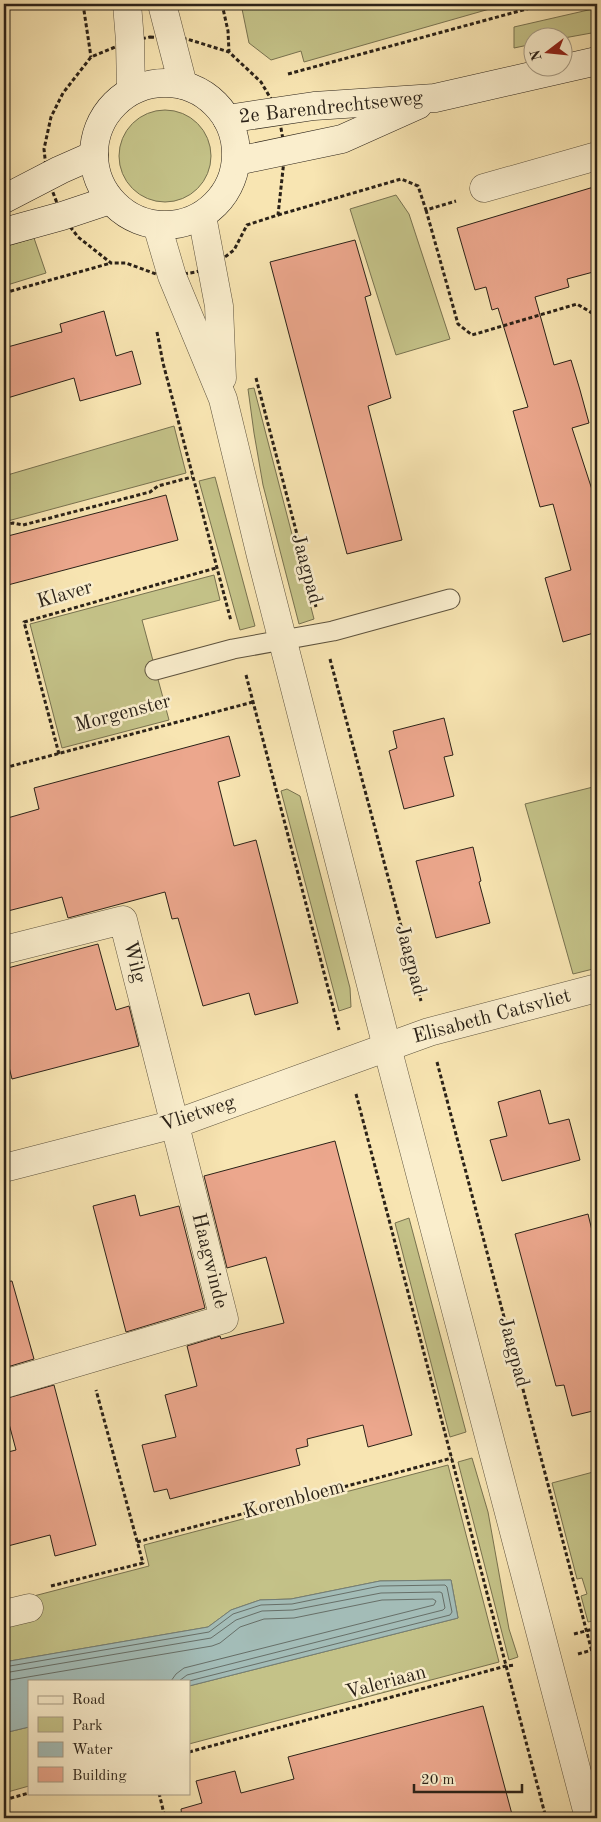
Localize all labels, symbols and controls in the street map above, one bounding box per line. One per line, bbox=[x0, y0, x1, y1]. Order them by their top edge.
north arrow bbox=[524, 28, 574, 78]
text: N bbox=[528, 48, 545, 62]
street label: 2e Barendrechtseweg bbox=[238, 88, 424, 128]
street label: Jaagpad bbox=[287, 532, 325, 606]
street label: Klaver bbox=[35, 578, 95, 612]
street label: Morgenster bbox=[73, 692, 173, 736]
street label: Jaagpad bbox=[391, 923, 429, 997]
street label: Wilg bbox=[119, 939, 149, 985]
street label: Elisabeth Catsvliet bbox=[411, 986, 573, 1048]
street label: Vlietweg bbox=[158, 1093, 238, 1135]
street label: Haagwinde bbox=[187, 1211, 231, 1311]
street label: Jaagpad bbox=[494, 1315, 532, 1389]
street label: Korenbloem bbox=[241, 1477, 347, 1523]
street label: Valeriaan bbox=[344, 1663, 429, 1703]
legend bbox=[28, 1680, 190, 1794]
text: Road bbox=[72, 1693, 106, 1708]
text: Park bbox=[72, 1719, 103, 1734]
text: Water bbox=[72, 1743, 113, 1758]
scale bar bbox=[414, 1762, 521, 1794]
text: Building bbox=[72, 1769, 127, 1784]
text: 20 m bbox=[421, 1773, 455, 1788]

